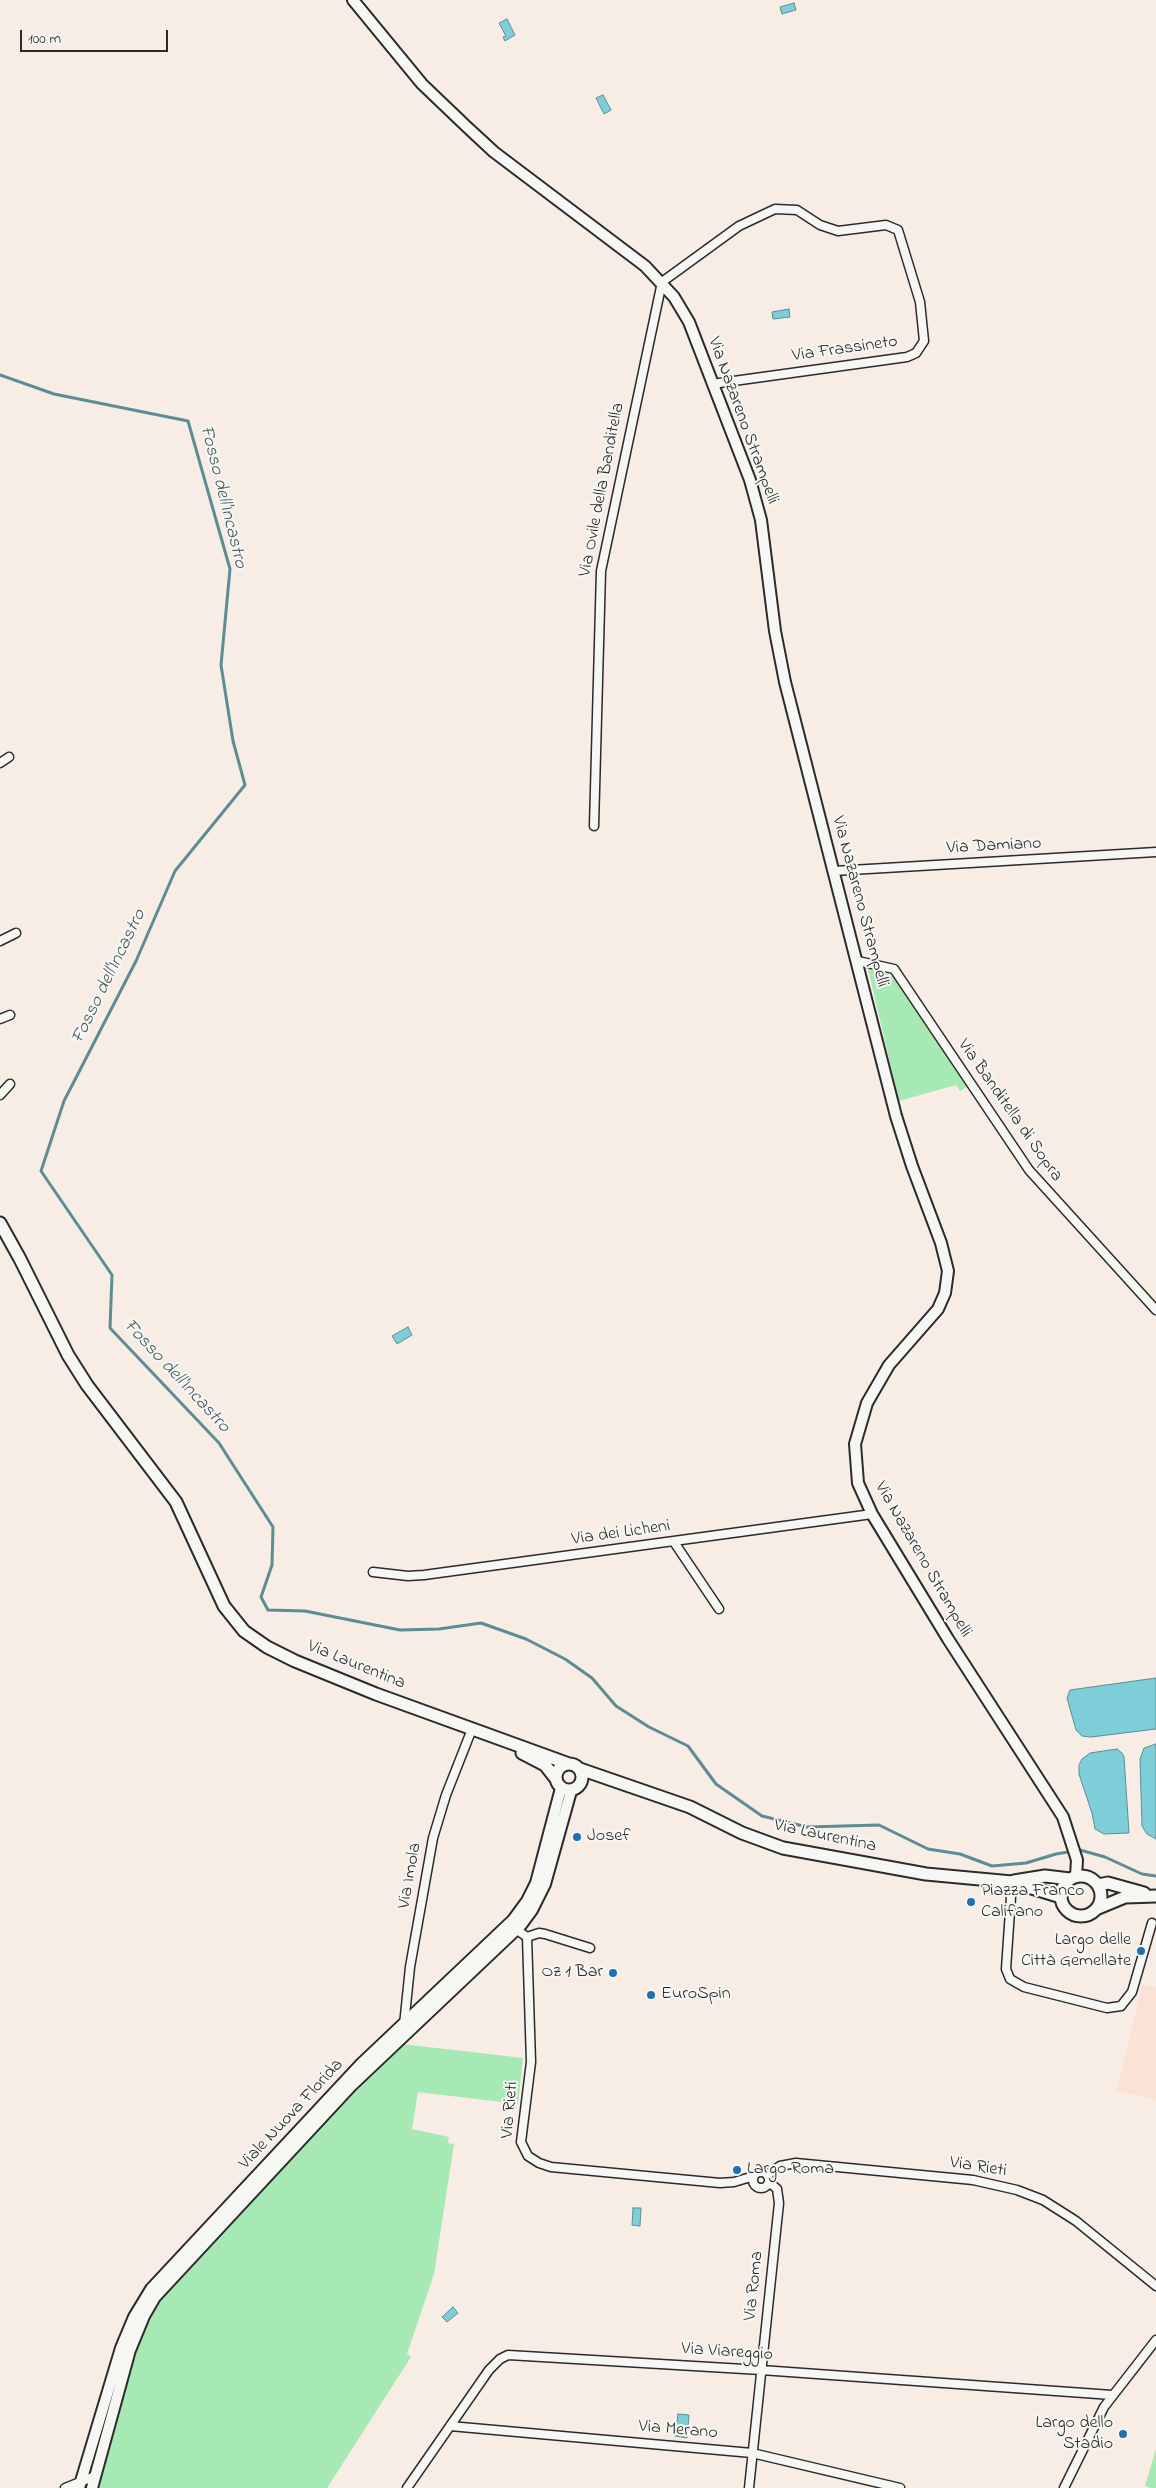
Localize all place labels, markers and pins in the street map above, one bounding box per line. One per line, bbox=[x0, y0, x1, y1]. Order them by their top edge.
place label: Josef bbox=[587, 1826, 631, 1848]
marker: Josef bbox=[571, 1831, 583, 1843]
place label: Piazza Franco Califano bbox=[981, 1881, 1084, 1924]
marker: Piazza Franco Califano bbox=[965, 1896, 977, 1908]
place label: Largo delle Città Gemellate bbox=[1021, 1930, 1131, 1972]
marker: Largo delle Città Gemellate bbox=[1135, 1945, 1147, 1957]
place label: Oz 1 Bar bbox=[541, 1962, 603, 1984]
marker: Oz 1 Bar bbox=[607, 1967, 619, 1979]
place label: EuroSpin bbox=[661, 1984, 731, 2006]
marker: EuroSpin bbox=[645, 1989, 657, 2001]
place label: Largo Roma bbox=[747, 2159, 834, 2181]
marker: Largo Roma bbox=[731, 2164, 743, 2176]
place label: Largo dello Stadio bbox=[1035, 2413, 1113, 2456]
marker: Largo dello Stadio bbox=[1117, 2428, 1129, 2440]

